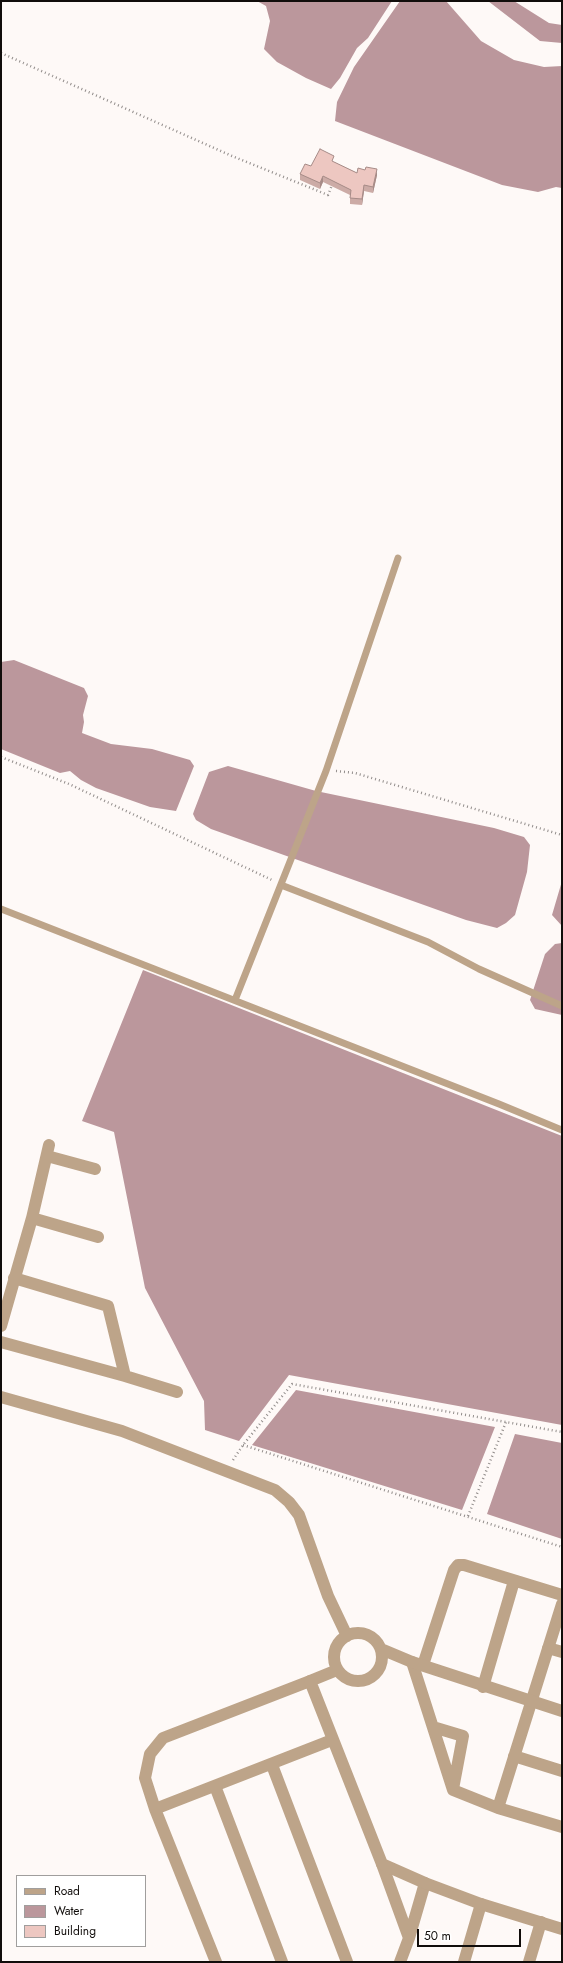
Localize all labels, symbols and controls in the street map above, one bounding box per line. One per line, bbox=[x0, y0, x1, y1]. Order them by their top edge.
legend bbox=[16, 1875, 146, 1947]
text: Road bbox=[54, 1882, 80, 1900]
text: Water bbox=[54, 1902, 84, 1920]
scale bar bbox=[419, 1921, 523, 1947]
text: Building bbox=[54, 1922, 96, 1940]
text: 50 m bbox=[424, 1927, 451, 1945]

